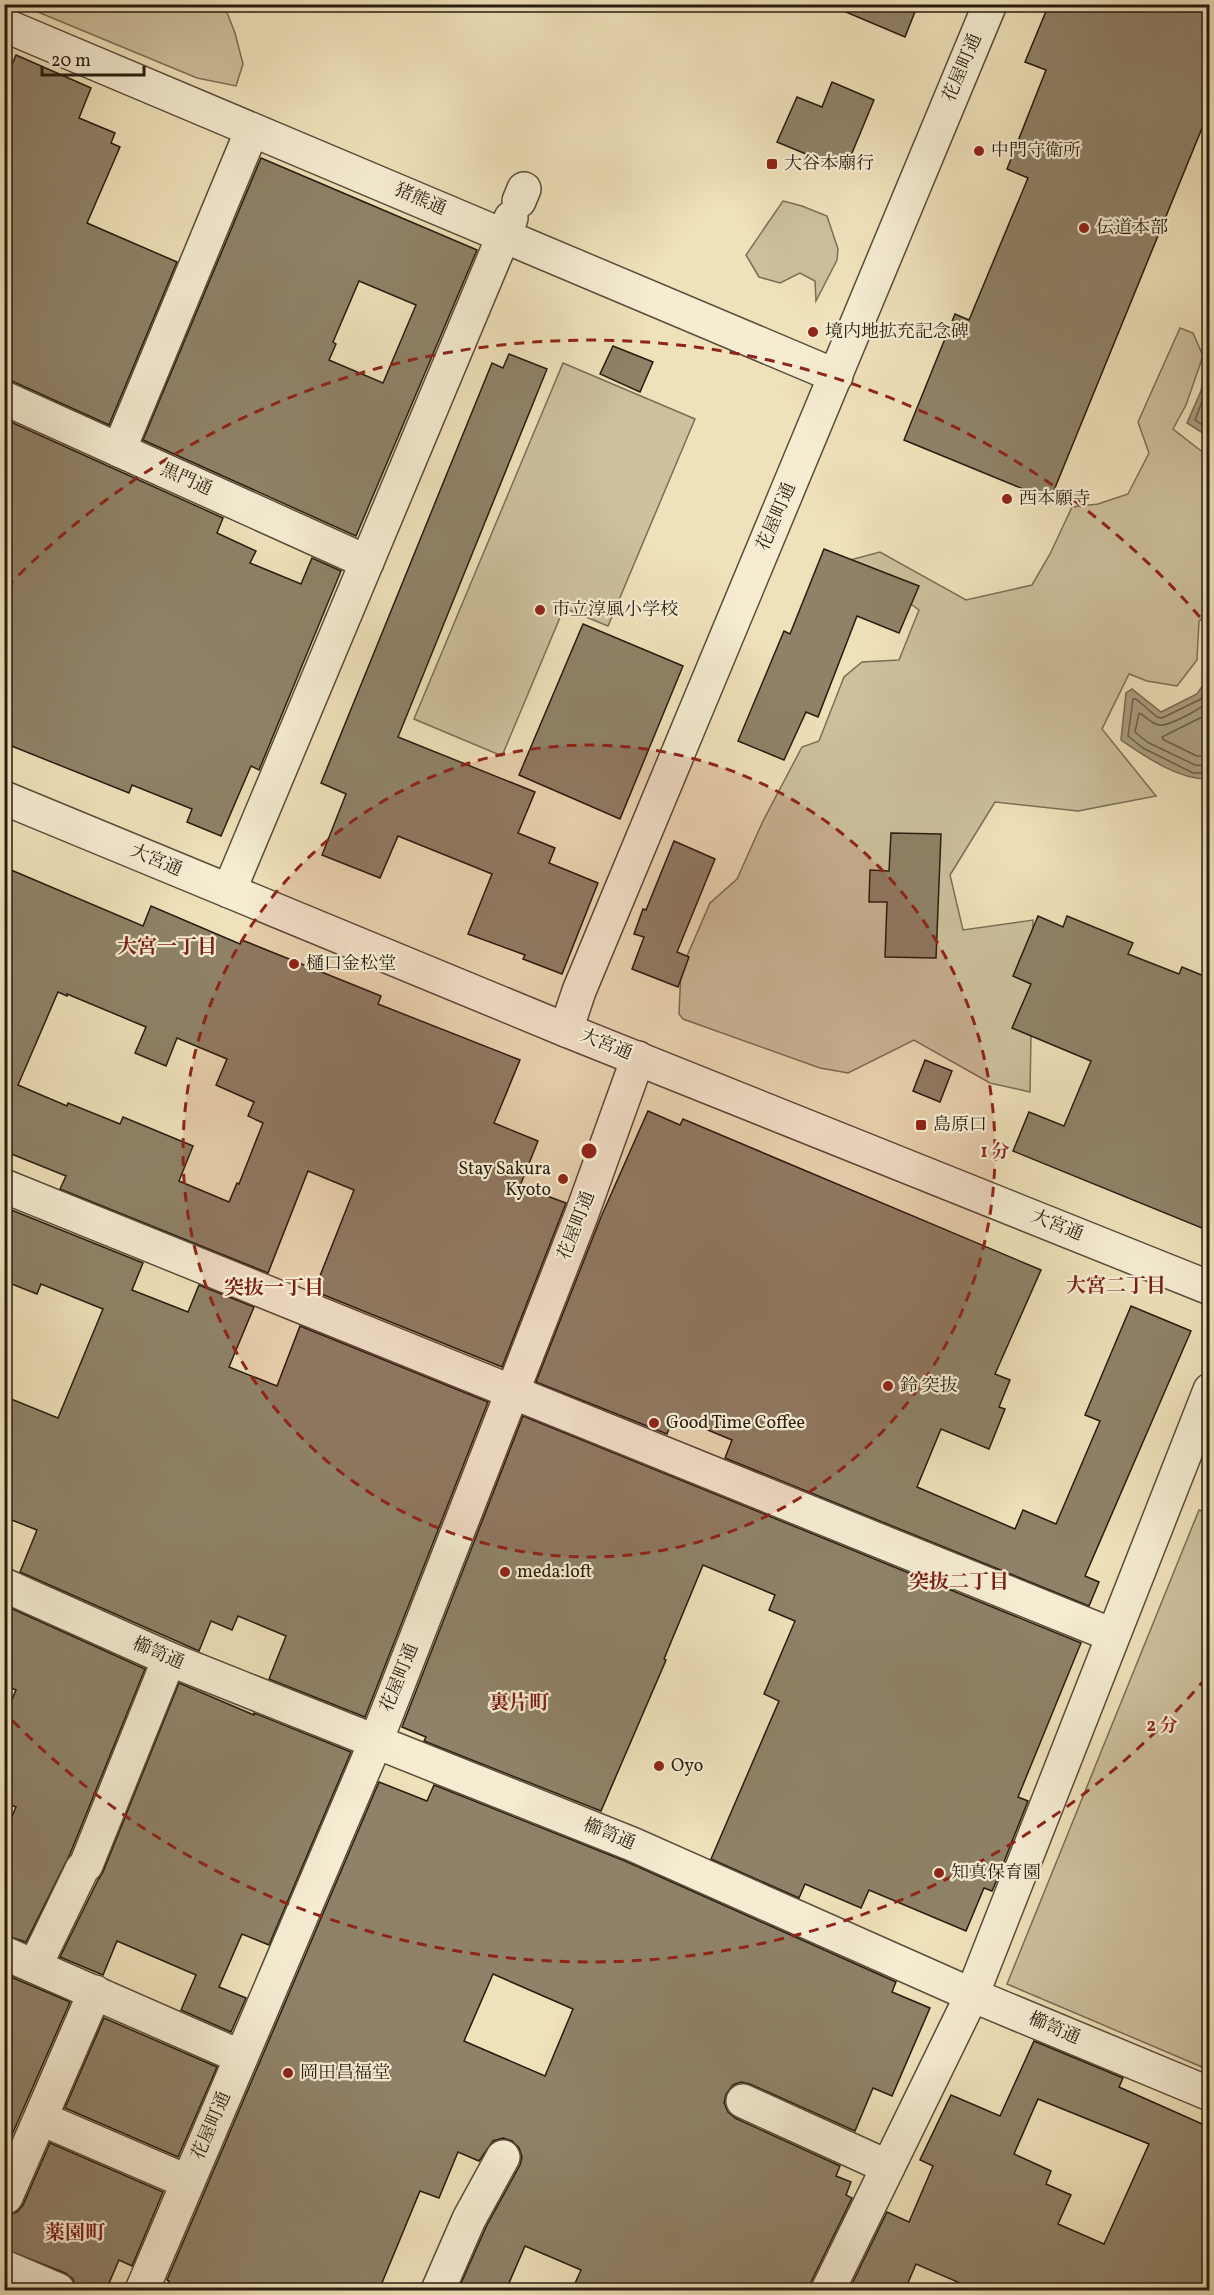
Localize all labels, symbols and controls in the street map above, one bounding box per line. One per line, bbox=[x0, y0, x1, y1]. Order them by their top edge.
street label: 花屋町通 bbox=[937, 30, 989, 106]
scale bar bbox=[42, 39, 144, 77]
text: 20 m bbox=[51, 49, 91, 74]
place label: 中門守衛所 bbox=[991, 139, 1081, 164]
marker: 中門守衛所 bbox=[972, 144, 986, 158]
place label: 大谷本廟行 bbox=[784, 152, 874, 177]
marker: 大谷本廟行 bbox=[765, 157, 779, 171]
street label: 猪熊通 bbox=[390, 178, 450, 222]
place label: 伝道本部 bbox=[1096, 216, 1168, 241]
marker: 伝道本部 bbox=[1077, 221, 1091, 235]
place label: 境内地拡充記念碑 bbox=[825, 320, 969, 345]
marker: 境内地拡充記念碑 bbox=[806, 325, 820, 339]
street label: 黒門通 bbox=[156, 458, 216, 502]
street label: 花屋町通 bbox=[751, 479, 803, 555]
place label: 西本願寺 bbox=[1019, 487, 1091, 512]
marker: 西本願寺 bbox=[1000, 492, 1014, 506]
place label: 市立淳風小学校 bbox=[552, 598, 678, 623]
marker: 市立淳風小学校 bbox=[533, 603, 547, 617]
street label: 大宮通 bbox=[126, 839, 186, 883]
district label: 大宮一丁目 bbox=[117, 934, 217, 962]
place label: 樋口金松堂 bbox=[306, 952, 396, 977]
marker: 樋口金松堂 bbox=[287, 957, 301, 971]
street label: 大宮通 bbox=[576, 1023, 636, 1067]
place label: 島原口 bbox=[933, 1113, 987, 1138]
marker: 島原口 bbox=[914, 1118, 928, 1132]
text: 1 分 bbox=[981, 1140, 1009, 1165]
centre of rings bbox=[579, 1141, 599, 1161]
place label: Stay Sakura Kyoto bbox=[458, 1157, 551, 1203]
marker: Stay Sakura Kyoto bbox=[556, 1172, 570, 1186]
street label: 花屋町通 bbox=[552, 1188, 602, 1264]
street label: 大宮通 bbox=[1027, 1204, 1087, 1248]
district label: 大宮二丁目 bbox=[1066, 1273, 1166, 1301]
district label: 突抜一丁目 bbox=[224, 1275, 324, 1303]
place label: 鈴 突抜 bbox=[900, 1374, 958, 1399]
marker: 鈴 突抜 bbox=[881, 1379, 895, 1393]
place label: Good Time Coffee bbox=[666, 1411, 805, 1436]
marker: Good Time Coffee bbox=[647, 1416, 661, 1430]
place label: meda:loft bbox=[517, 1560, 592, 1585]
marker: meda:loft bbox=[498, 1565, 512, 1579]
district label: 突抜二丁目 bbox=[909, 1569, 1009, 1597]
street label: 櫛笥通 bbox=[128, 1632, 188, 1676]
street label: 花屋町通 bbox=[375, 1640, 425, 1716]
district label: 裏片町 bbox=[489, 1690, 550, 1718]
text: 2 分 bbox=[1147, 1714, 1177, 1739]
place label: Oyo bbox=[671, 1754, 703, 1779]
marker: Oyo bbox=[652, 1759, 666, 1773]
street label: 櫛笥通 bbox=[579, 1813, 639, 1857]
place label: 知真保育園 bbox=[951, 1861, 1041, 1886]
marker: 知真保育園 bbox=[932, 1866, 946, 1880]
street label: 櫛笥通 bbox=[1024, 2007, 1084, 2051]
place label: 岡田昌福堂 bbox=[300, 2061, 390, 2086]
marker: 岡田昌福堂 bbox=[281, 2066, 295, 2080]
street label: 花屋町通 bbox=[186, 2088, 238, 2164]
district label: 薬園町 bbox=[45, 2220, 106, 2248]

